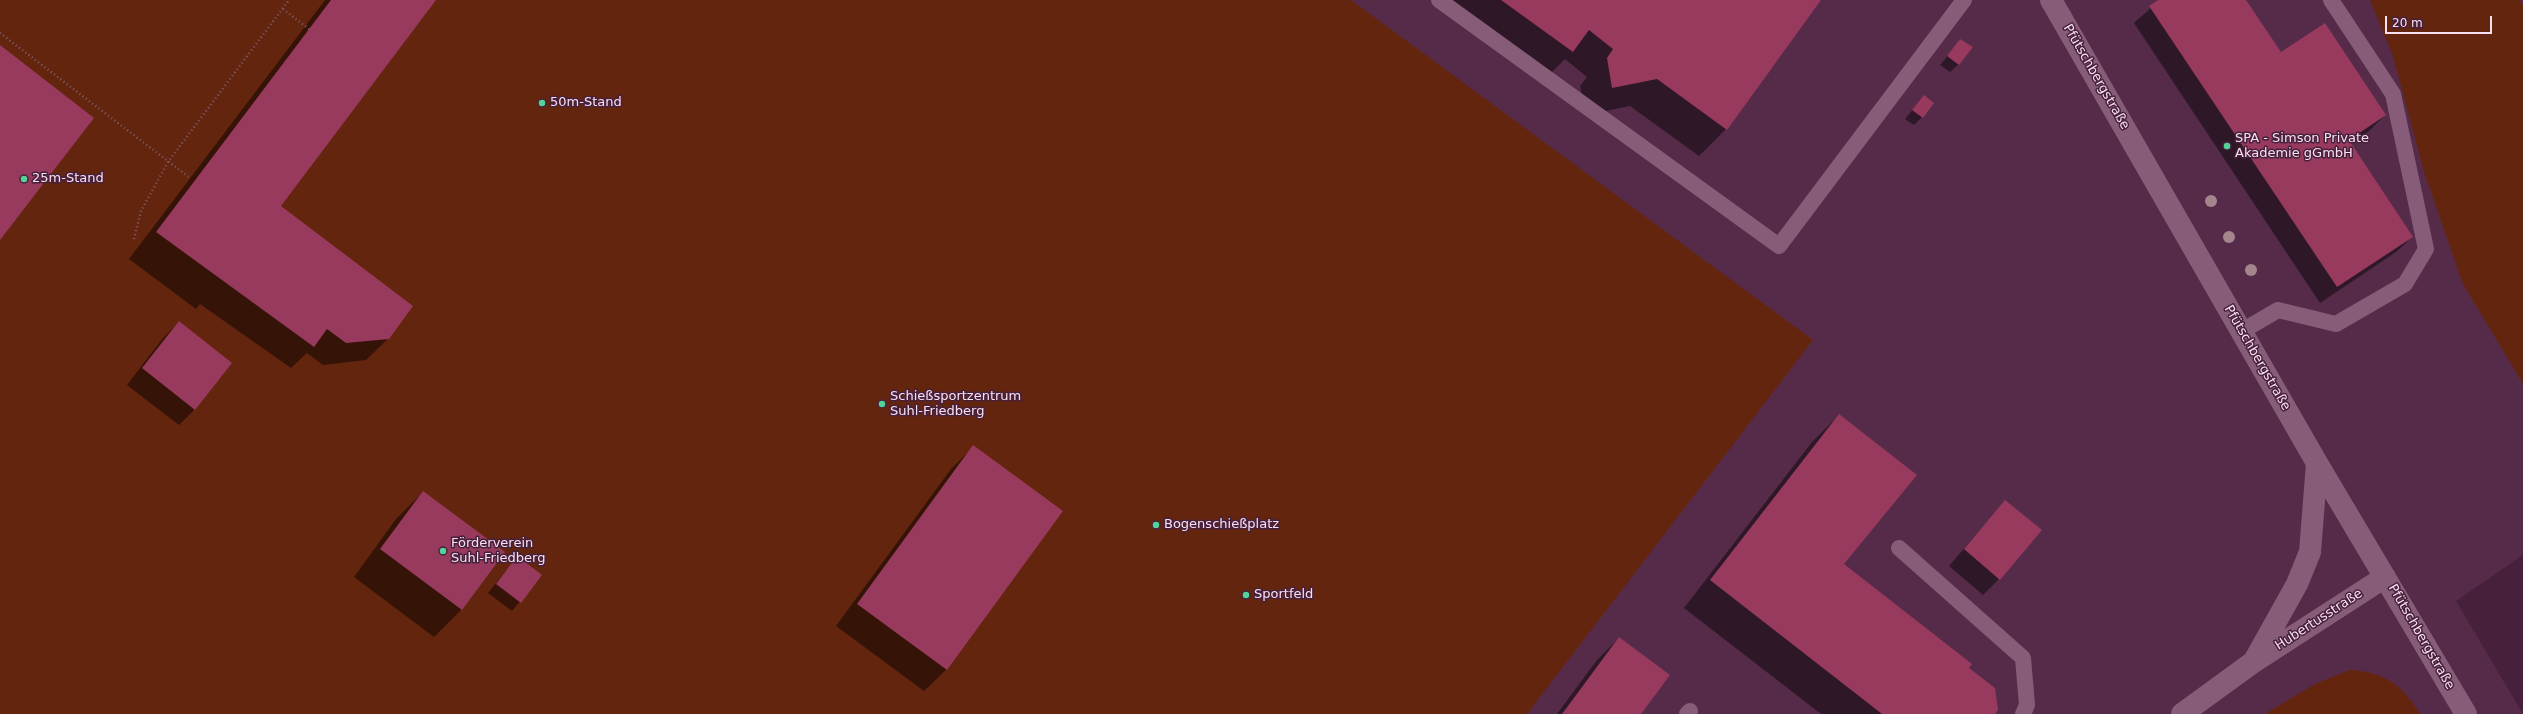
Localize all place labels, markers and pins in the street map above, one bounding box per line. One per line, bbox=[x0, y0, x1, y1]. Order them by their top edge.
place label: 50m-Stand bbox=[550, 95, 622, 111]
marker: 50m-Stand bbox=[537, 98, 547, 108]
place label: SPA - Simson Private Akademie gGmbH bbox=[2235, 131, 2369, 162]
marker: SPA - Simson Private Akademie gGmbH bbox=[2222, 141, 2232, 151]
place label: 25m-Stand bbox=[32, 171, 104, 187]
marker: 25m-Stand bbox=[19, 174, 29, 184]
place label: Schießsportzentrum Suhl-Friedberg bbox=[890, 389, 1021, 420]
marker: Schießsportzentrum Suhl-Friedberg bbox=[877, 399, 887, 409]
place label: Bogenschießplatz bbox=[1164, 517, 1279, 533]
marker: Bogenschießplatz bbox=[1151, 520, 1161, 530]
place label: Förderverein Suhl-Friedberg bbox=[451, 536, 545, 567]
marker: Förderverein Suhl-Friedberg bbox=[438, 546, 448, 556]
place label: Sportfeld bbox=[1254, 587, 1313, 603]
marker: Sportfeld bbox=[1241, 590, 1251, 600]

